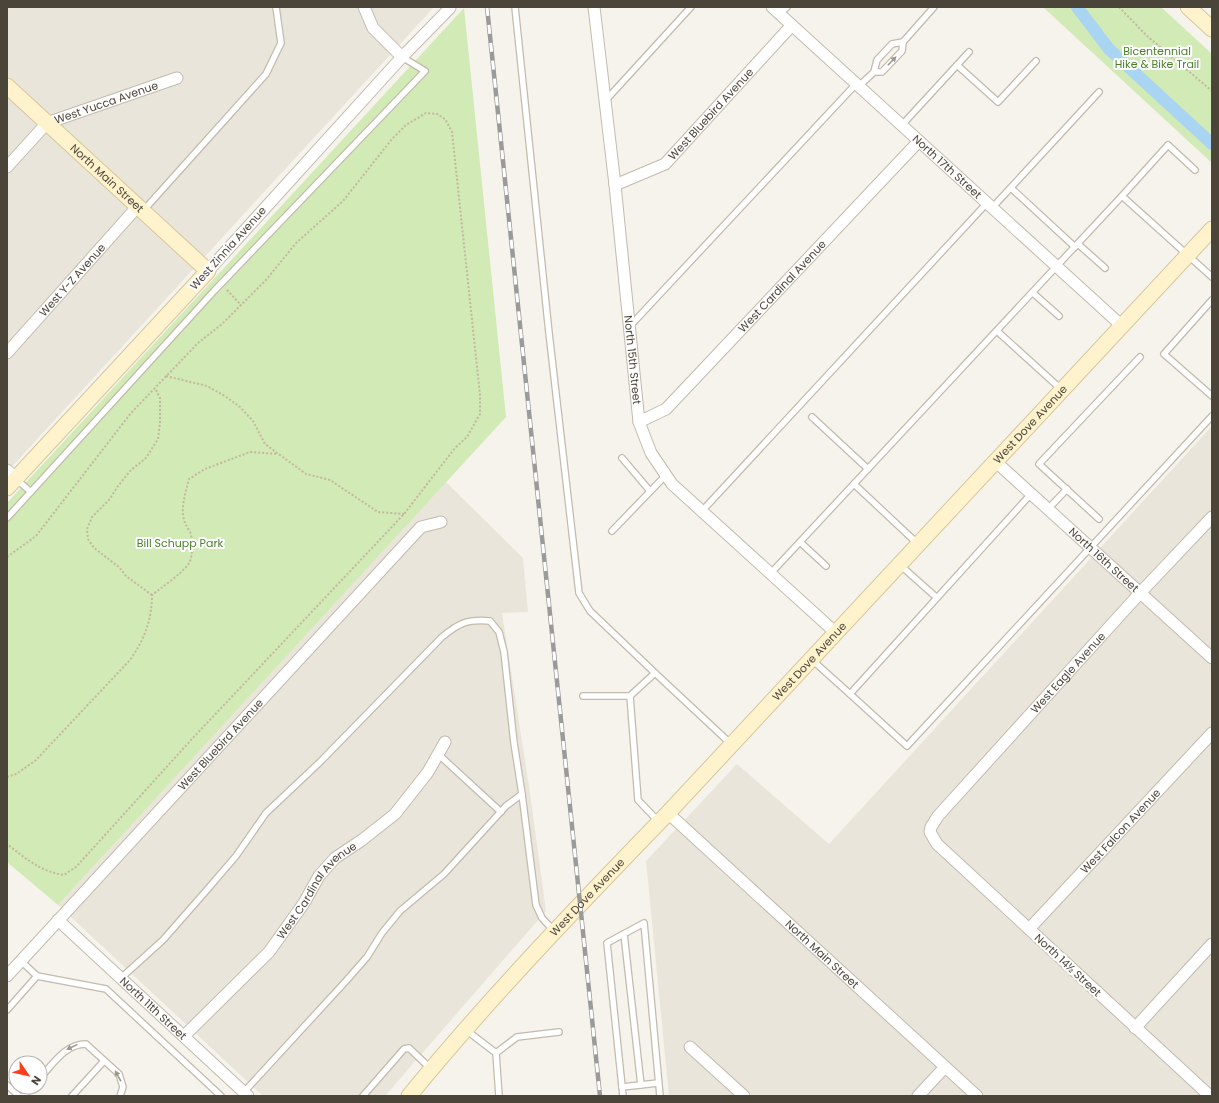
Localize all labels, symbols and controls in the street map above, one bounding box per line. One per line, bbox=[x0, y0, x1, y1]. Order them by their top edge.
park label: Bicentennial Hike & Bike Trail bbox=[1115, 43, 1199, 72]
one-way arrow bbox=[887, 56, 897, 66]
street label: West Bluebird Avenue bbox=[664, 64, 757, 164]
street label: West Yucca Avenue bbox=[52, 77, 160, 128]
street label: North 17th Street bbox=[909, 131, 985, 202]
street label: North Main Street bbox=[67, 140, 147, 216]
street label: West Zinnia Avenue bbox=[186, 203, 270, 293]
street label: West Cardinal Avenue bbox=[734, 236, 830, 336]
street label: West Y-Z Avenue bbox=[35, 240, 109, 320]
street label: North 15th Street bbox=[620, 314, 645, 405]
street label: West Dove Avenue bbox=[989, 381, 1071, 467]
street label: North 16th Street bbox=[1065, 524, 1142, 596]
park label: Bill Schupp Park bbox=[137, 535, 224, 551]
street label: West Dove Avenue bbox=[769, 618, 850, 704]
street label: West Eagle Avenue bbox=[1027, 628, 1109, 717]
street label: West Bluebird Avenue bbox=[174, 695, 267, 794]
street label: West Falcon Avenue bbox=[1077, 785, 1164, 877]
street label: West Cardinal Avenue bbox=[273, 838, 360, 942]
street label: West Dove Avenue bbox=[546, 854, 628, 940]
street label: North Main Street bbox=[782, 916, 862, 992]
street label: North 14½ Street bbox=[1031, 930, 1105, 1000]
street label: North 11th Street bbox=[116, 973, 190, 1044]
one-way arrow bbox=[66, 1044, 78, 1050]
north arrow bbox=[8, 1055, 48, 1095]
one-way arrow bbox=[115, 1070, 122, 1082]
text: N bbox=[27, 1073, 45, 1088]

